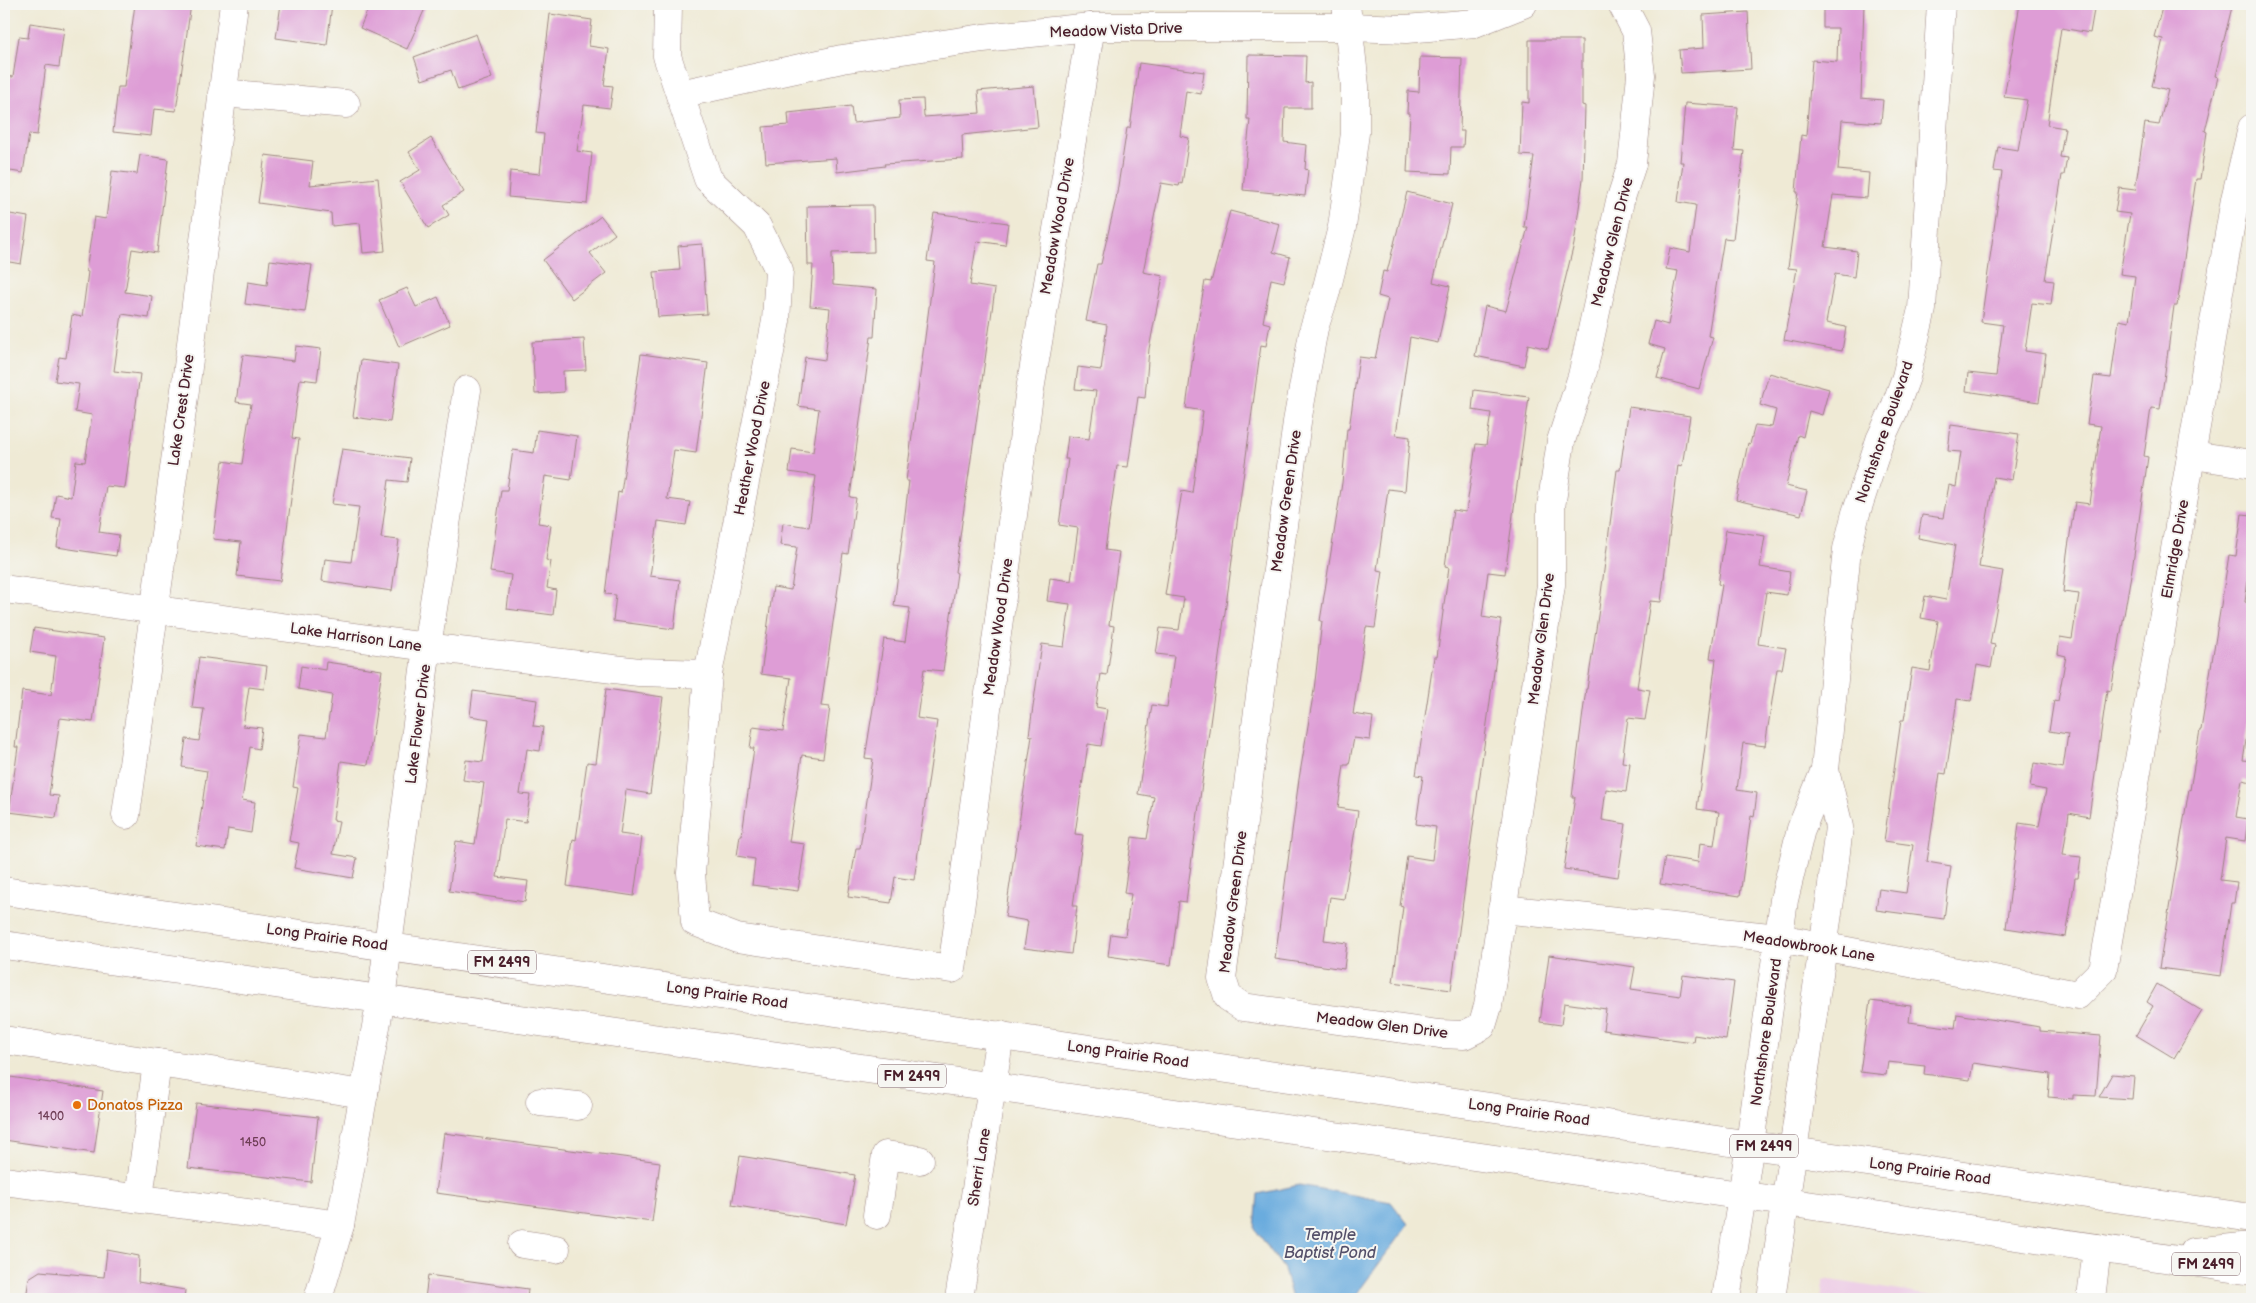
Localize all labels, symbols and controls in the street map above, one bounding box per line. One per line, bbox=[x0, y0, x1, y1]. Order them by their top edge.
street label: Meadow Vista Drive bbox=[1049, 19, 1183, 42]
street label: Meadow Wood Drive bbox=[1036, 156, 1079, 296]
street label: Meadow Glen Drive bbox=[1587, 175, 1638, 309]
street label: Lake Crest Drive bbox=[164, 353, 199, 467]
street label: Northshore Boulevard bbox=[1851, 359, 1918, 506]
street label: Heather Wood Drive bbox=[730, 379, 775, 517]
street label: Meadow Green Drive bbox=[1267, 429, 1306, 573]
street label: Elmridge Drive bbox=[2157, 498, 2194, 600]
street label: Meadow Wood Drive bbox=[979, 557, 1018, 697]
street label: Meadow Glen Drive bbox=[1524, 572, 1559, 706]
street label: Lake Harrison Lane bbox=[289, 619, 423, 656]
street label: Lake Flower Drive bbox=[402, 663, 435, 785]
street label: Meadow Green Drive bbox=[1215, 830, 1252, 974]
street label: Long Prairie Road bbox=[265, 920, 389, 955]
street label: Meadowbrook Lane bbox=[1742, 927, 1876, 966]
road number: FM 2499 bbox=[468, 950, 536, 974]
street label: Northshore Boulevard bbox=[1747, 957, 1786, 1107]
street label: Long Prairie Road bbox=[665, 978, 789, 1013]
street label: Meadow Glen Drive bbox=[1315, 1008, 1449, 1043]
street label: Long Prairie Road bbox=[1066, 1037, 1190, 1072]
road number: FM 2499 bbox=[878, 1064, 946, 1088]
street label: Long Prairie Road bbox=[1467, 1095, 1591, 1130]
place label: Donatos Pizza bbox=[87, 1096, 183, 1115]
marker: Donatos Pizza bbox=[71, 1099, 83, 1111]
house number: 1400 bbox=[38, 1109, 64, 1124]
street label: Sherri Lane bbox=[964, 1127, 995, 1207]
road number: FM 2499 bbox=[1730, 1134, 1798, 1158]
house number: 1450 bbox=[240, 1135, 266, 1150]
street label: Long Prairie Road bbox=[1868, 1154, 1992, 1189]
water label: Temple Baptist Pond bbox=[1284, 1226, 1377, 1263]
road number: FM 2499 bbox=[2172, 1252, 2240, 1276]

